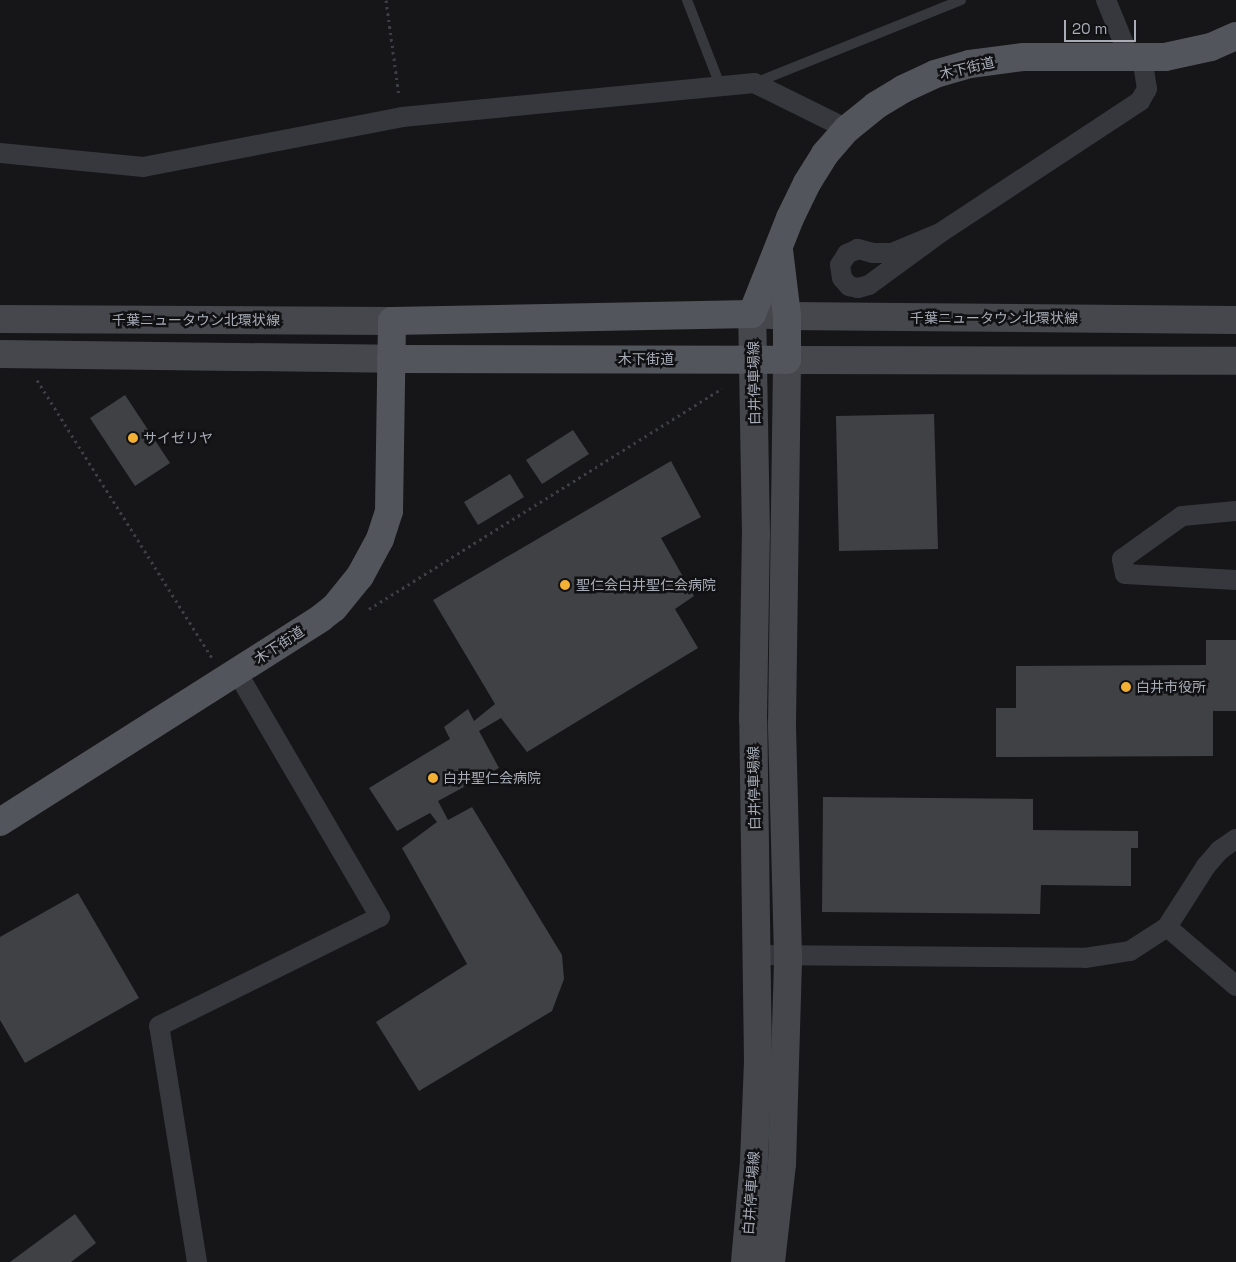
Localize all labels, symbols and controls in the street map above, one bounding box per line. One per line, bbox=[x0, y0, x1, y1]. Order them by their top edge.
scale bar bbox=[1066, 10, 1138, 42]
text: 20 m bbox=[1072, 19, 1107, 38]
street label: 木下街道 bbox=[938, 54, 996, 82]
street label: 千葉ニュータウン北環状線 bbox=[910, 310, 1078, 326]
street label: 千葉ニュータウン北環状線 bbox=[112, 312, 280, 328]
street label: 白井停車場線 bbox=[745, 341, 763, 425]
street label: 木下街道 bbox=[618, 351, 674, 367]
place label: サイゼリヤ bbox=[143, 430, 213, 446]
marker: サイゼリヤ bbox=[127, 432, 139, 444]
place label: 聖仁会白井聖仁会病院 bbox=[576, 577, 716, 593]
marker: 聖仁会白井聖仁会病院 bbox=[558, 578, 572, 592]
street label: 木下街道 bbox=[251, 623, 307, 667]
place label: 白井市役所 bbox=[1136, 679, 1206, 695]
marker: 白井市役所 bbox=[1120, 681, 1132, 693]
street label: 白井停車場線 bbox=[745, 746, 763, 830]
place label: 白井聖仁会病院 bbox=[443, 770, 541, 786]
marker: 白井聖仁会病院 bbox=[427, 772, 439, 784]
street label: 白井停車場線 bbox=[740, 1151, 762, 1235]

